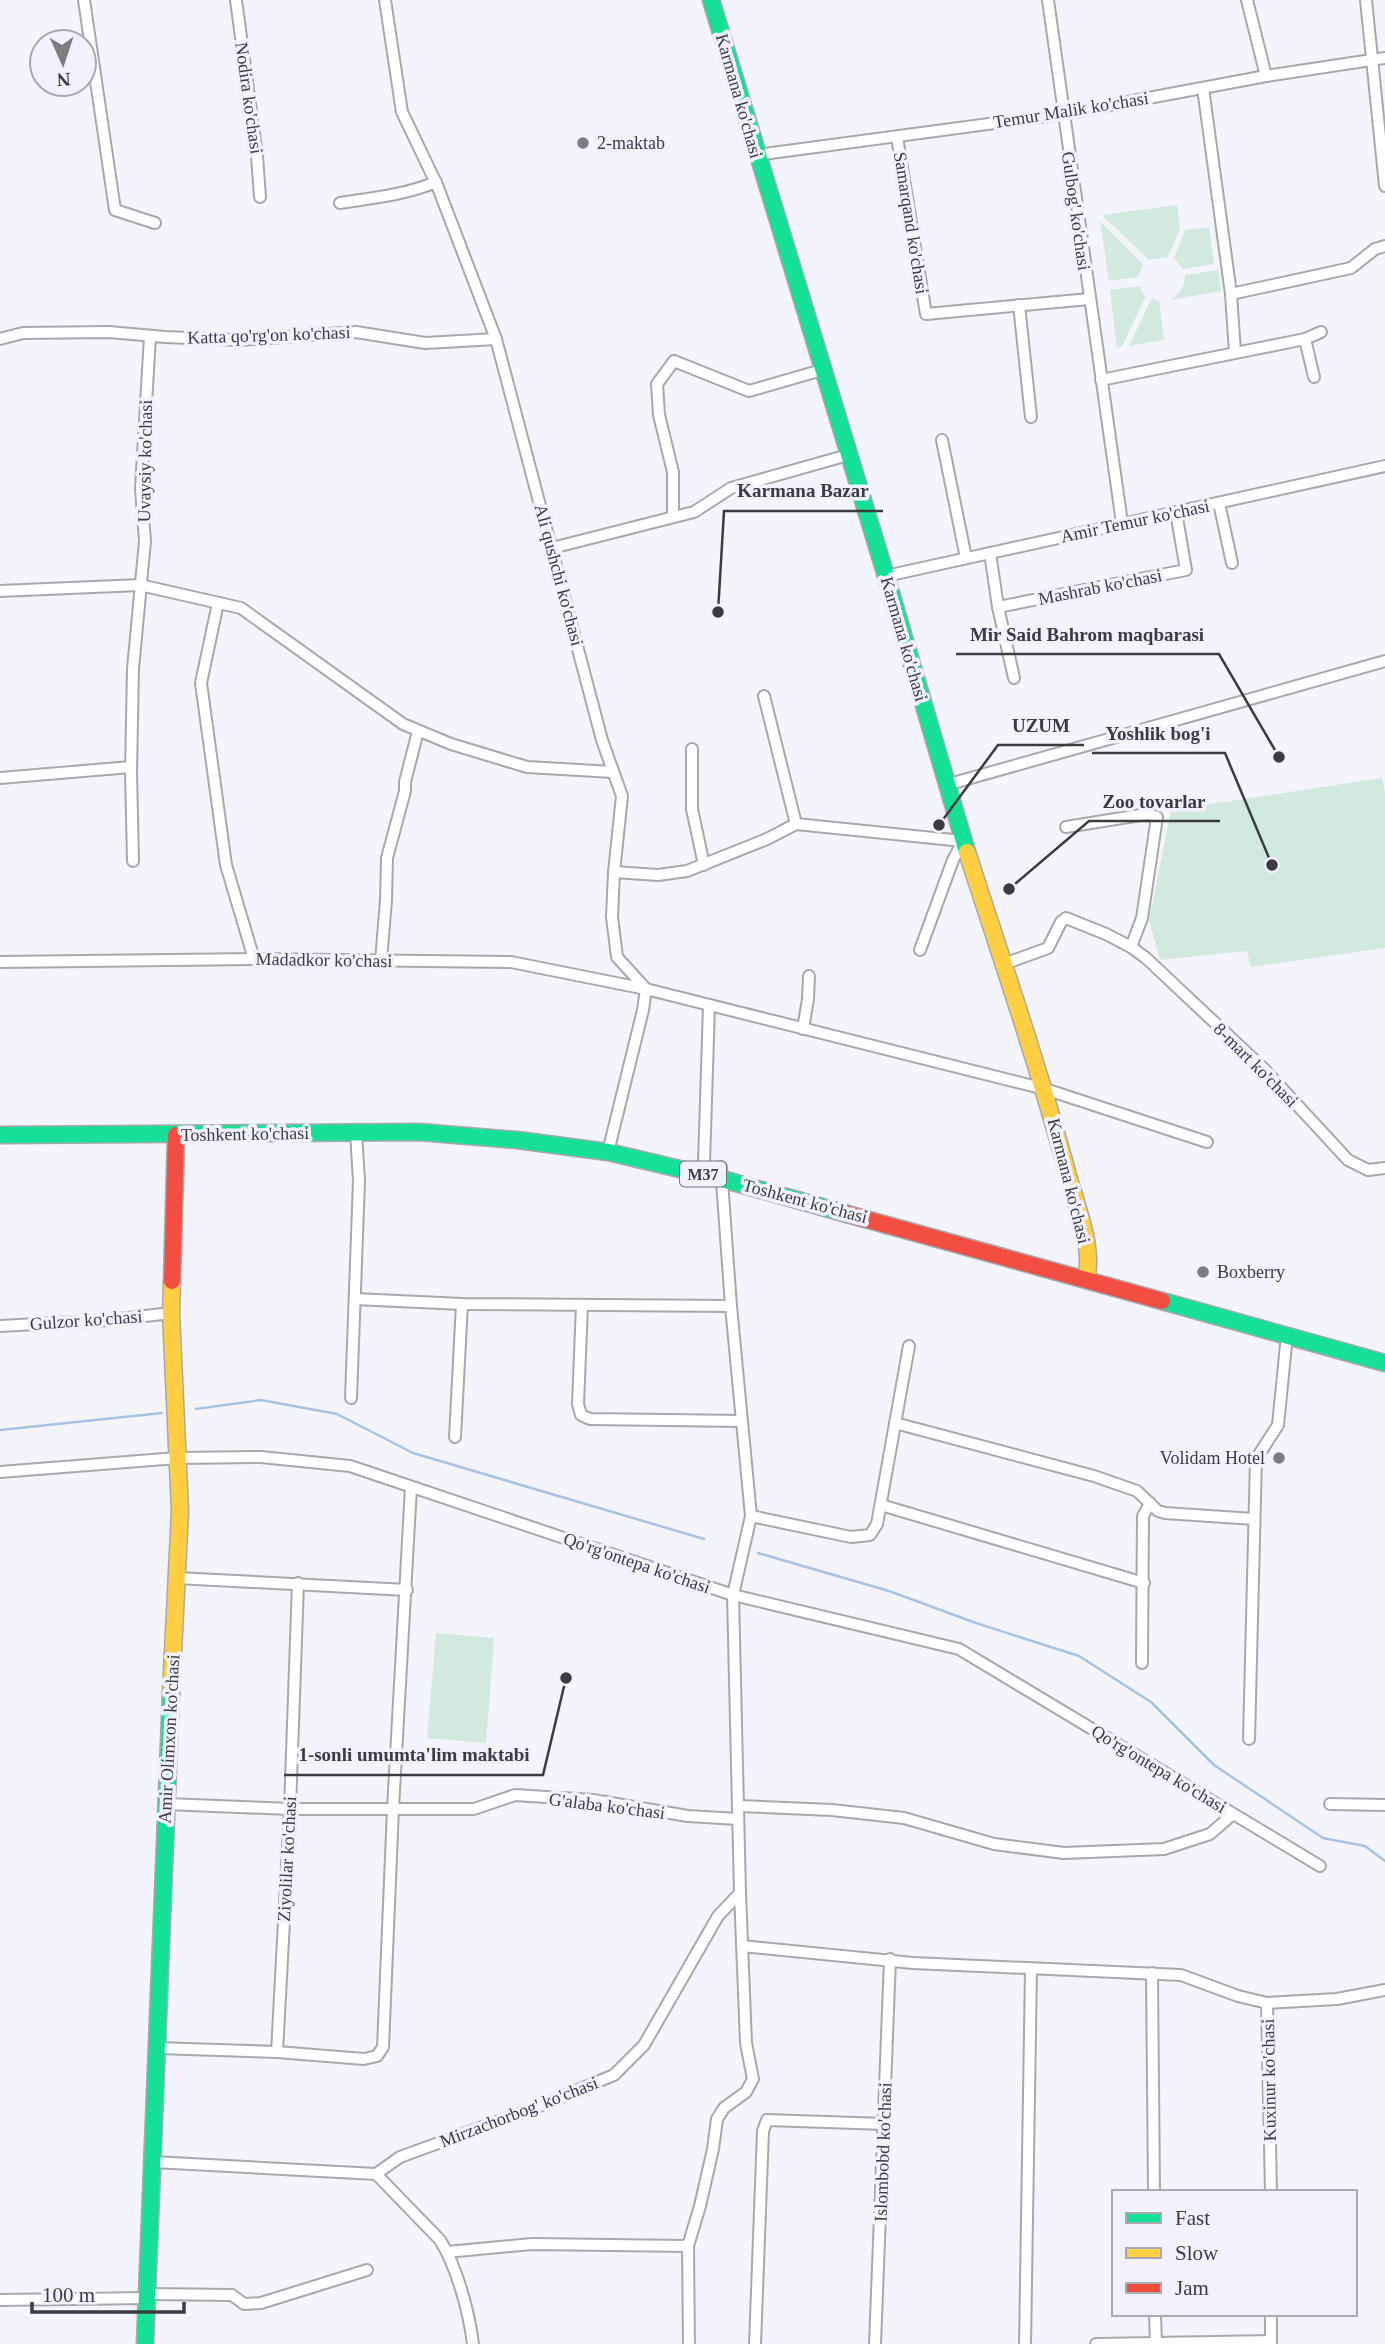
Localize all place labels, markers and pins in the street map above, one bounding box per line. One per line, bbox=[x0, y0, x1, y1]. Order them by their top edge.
place label: 2-maktab bbox=[597, 133, 665, 153]
marker: 2-maktab bbox=[575, 135, 591, 151]
callout: Karmana Bazar bbox=[724, 471, 883, 511]
callout: Mir Said Bahrom maqbarasi bbox=[956, 614, 1219, 654]
callout: UZUM bbox=[998, 705, 1084, 745]
callout: Yoshlik bog'i bbox=[1092, 713, 1225, 753]
callout: Zoo tovarlar bbox=[1089, 781, 1220, 821]
place label: Boxberry bbox=[1217, 1262, 1285, 1282]
marker: Boxberry bbox=[1195, 1264, 1211, 1280]
place label: Volidam Hotel bbox=[1160, 1448, 1265, 1468]
marker: Volidam Hotel bbox=[1271, 1450, 1287, 1466]
callout: 1-sonli umumta'lim maktabi bbox=[284, 1735, 543, 1775]

